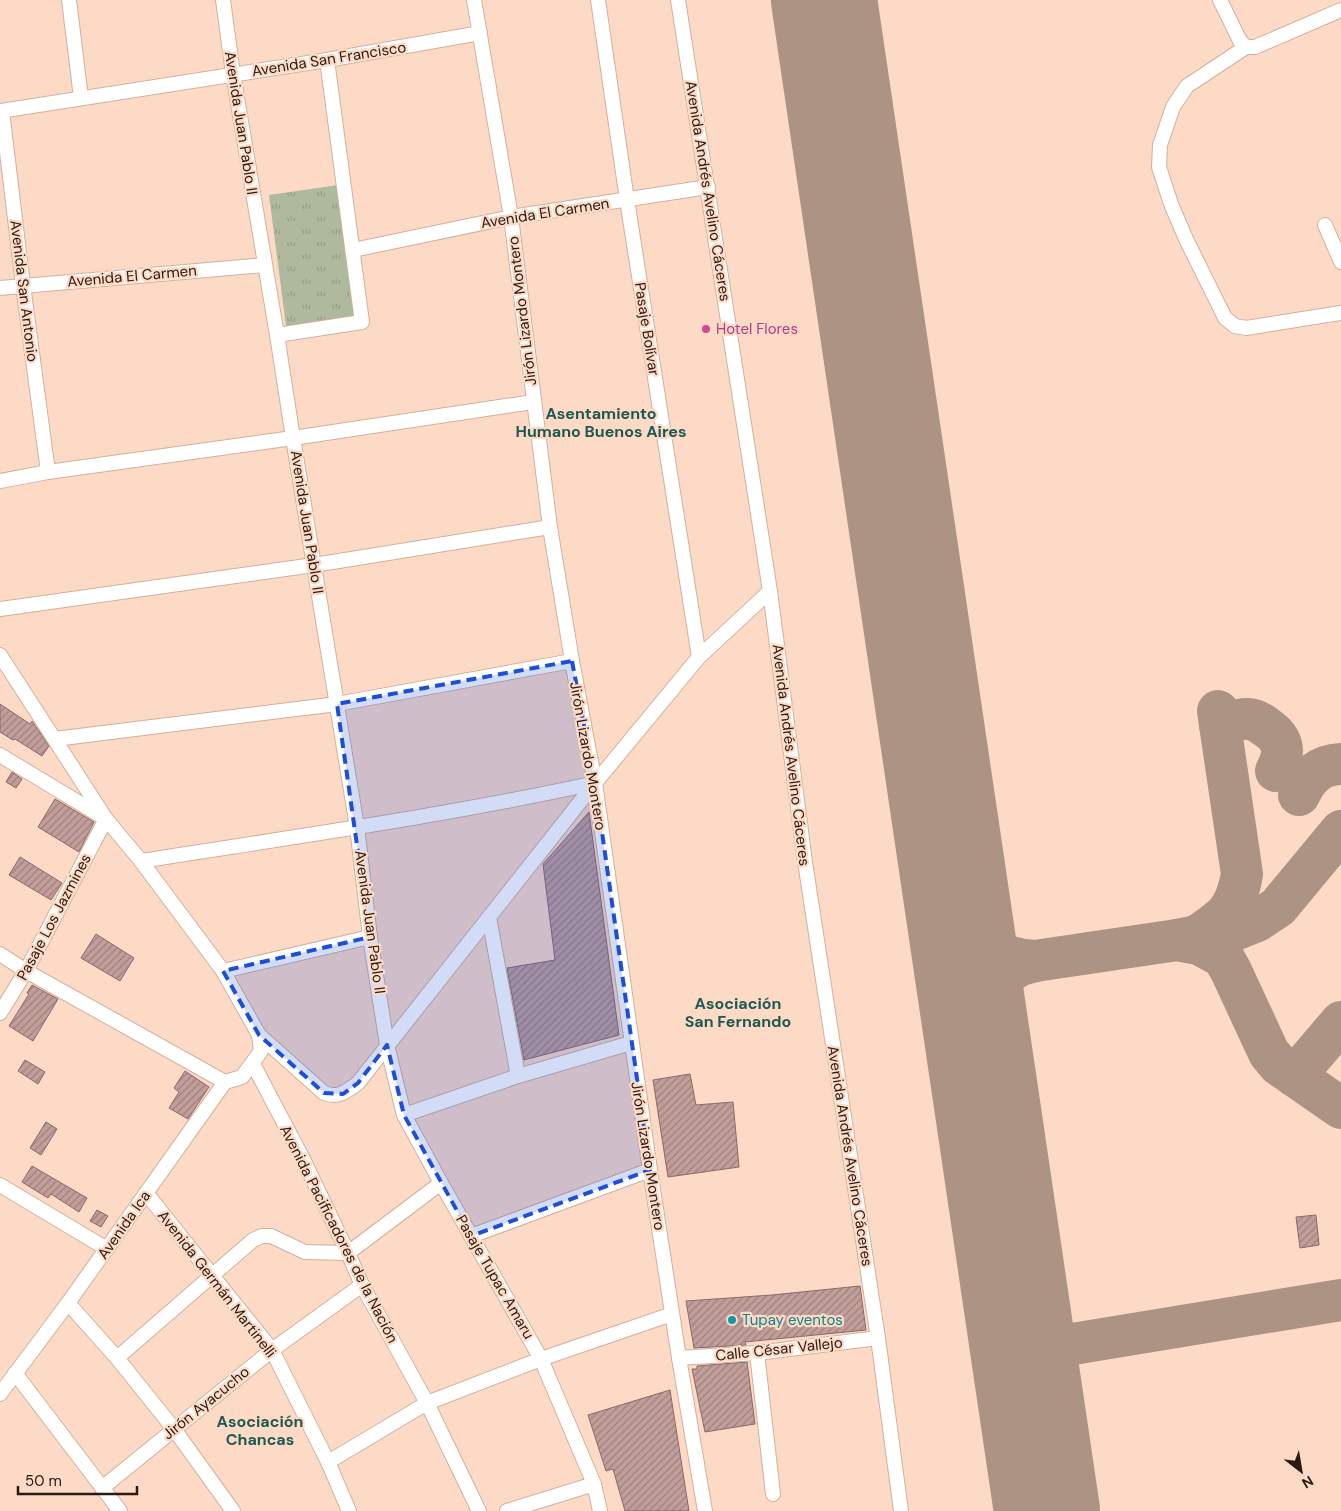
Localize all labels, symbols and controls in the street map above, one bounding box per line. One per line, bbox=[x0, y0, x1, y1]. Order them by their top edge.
street label: Avenida San Francisco bbox=[250, 37, 408, 81]
street label: Avenida Juan Pablo II bbox=[220, 50, 262, 196]
street label: Avenida Andrés Avelino Cáceres bbox=[681, 79, 735, 303]
street label: Avenida El Carmen bbox=[479, 193, 611, 233]
street label: Avenida San Antonio bbox=[5, 219, 43, 363]
street label: Jirón Lizardo Montero bbox=[503, 235, 541, 387]
street label: Avenida El Carmen bbox=[66, 260, 198, 292]
street label: Pasaje Bolívar bbox=[630, 281, 664, 378]
place label: Hotel Flores bbox=[716, 319, 798, 339]
marker: Hotel Flores bbox=[700, 323, 712, 335]
district label: Asentamiento Humano Buenos Aires bbox=[516, 403, 687, 442]
street label: Avenida Juan Pablo II bbox=[286, 449, 328, 595]
street label: Avenida Andrés Avelino Cáceres bbox=[767, 643, 815, 867]
street label: Jirón Lizardo Montero bbox=[565, 680, 611, 832]
street label: Avenida Juan Pablo II bbox=[350, 849, 390, 995]
street label: Pasaje Los Jazmines bbox=[12, 850, 96, 984]
district label: Asociación San Fernando bbox=[685, 993, 791, 1032]
street label: Avenida Andrés Avelino Cáceres bbox=[823, 1044, 877, 1268]
street label: Jirón Lizardo Montero bbox=[626, 1080, 670, 1232]
street label: Avenida Pacificadores de la Nación bbox=[275, 1122, 403, 1346]
street label: Avenida Ica bbox=[93, 1187, 155, 1263]
street label: Avenida Germán Martinelli bbox=[153, 1206, 281, 1362]
street label: Pasaje Tupac Amaru bbox=[451, 1211, 539, 1343]
place label: Tupay eventos bbox=[742, 1310, 843, 1330]
marker: Tupay eventos bbox=[726, 1314, 738, 1326]
street label: Calle César Vallejo bbox=[714, 1332, 844, 1366]
street label: Jirón Ayacucho bbox=[158, 1362, 254, 1444]
district label: Asociación Chancas bbox=[217, 1411, 303, 1450]
north arrow bbox=[1276, 1446, 1326, 1496]
scale bar bbox=[18, 1464, 136, 1496]
text: 50 m bbox=[25, 1471, 62, 1491]
text: N bbox=[1299, 1472, 1317, 1492]

